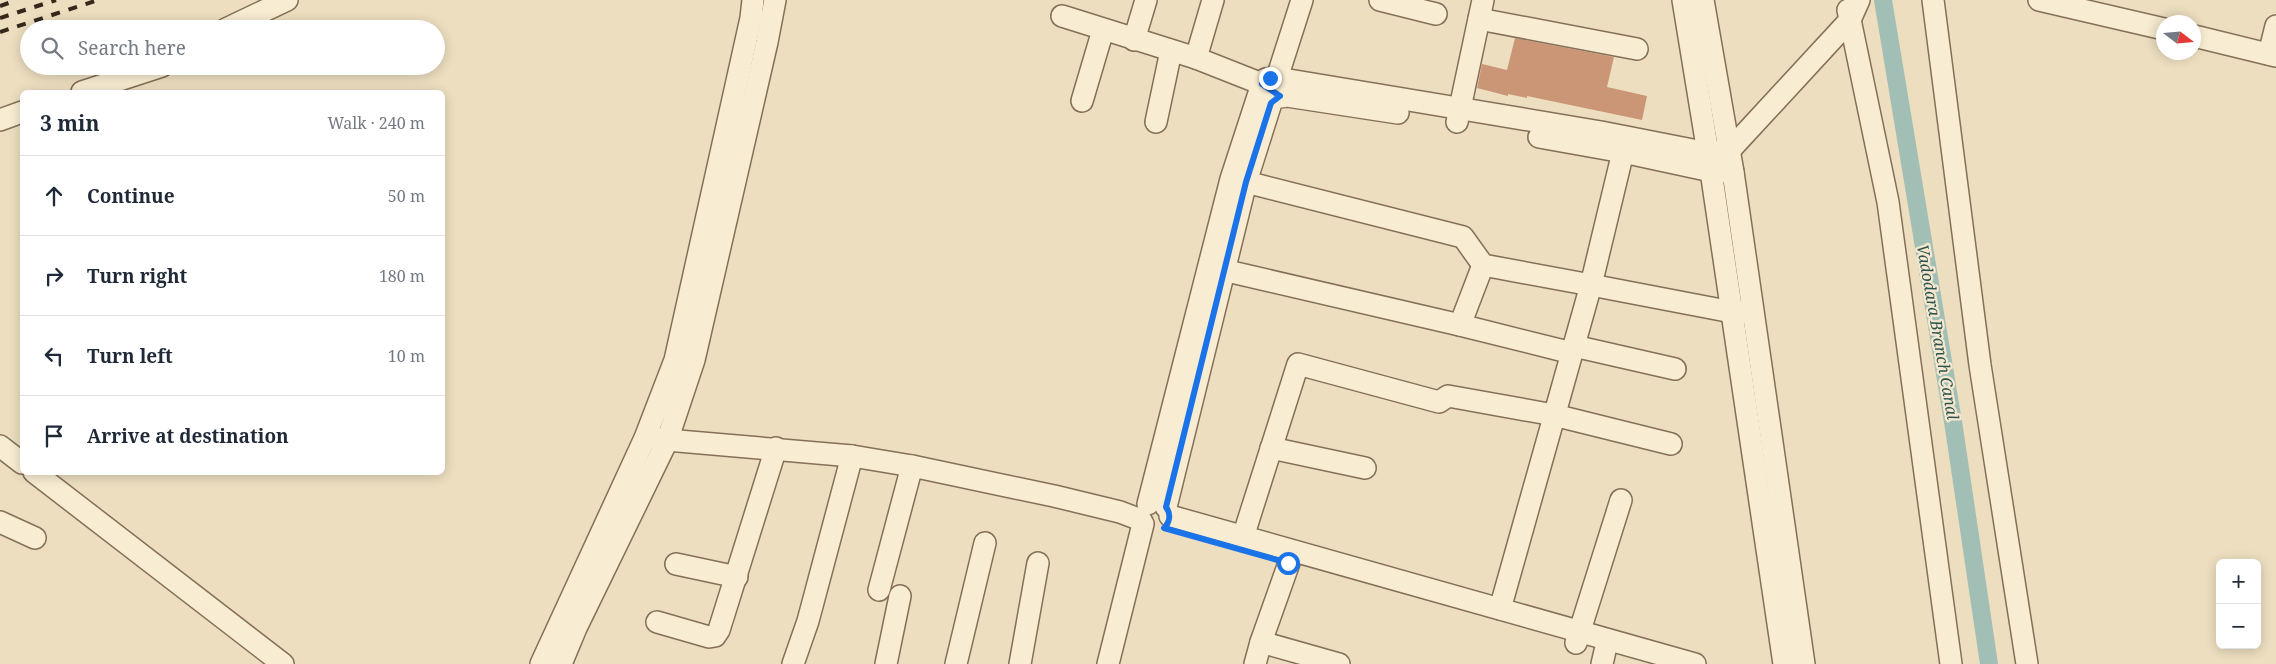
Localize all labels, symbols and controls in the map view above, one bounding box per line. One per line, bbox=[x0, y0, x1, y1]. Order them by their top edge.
north arrow bbox=[2156, 15, 2201, 60]
search box bbox=[20, 20, 445, 75]
icon: search bbox=[38, 34, 66, 62]
text: Search here bbox=[78, 35, 186, 61]
route end bbox=[1259, 67, 1282, 90]
text: 3 min bbox=[40, 109, 99, 137]
text: Walk · 240 m bbox=[328, 112, 425, 134]
icon: ahead bbox=[40, 182, 68, 210]
text: Continue bbox=[87, 183, 175, 209]
text: 50 m bbox=[388, 185, 425, 207]
water label: Vadodara Branch Canal bbox=[1912, 243, 1964, 422]
icon: right bbox=[40, 262, 68, 290]
text: Turn right bbox=[87, 263, 187, 289]
text: 180 m bbox=[379, 265, 425, 287]
icon: left bbox=[40, 342, 68, 370]
text: Turn left bbox=[87, 343, 173, 369]
text: 10 m bbox=[388, 345, 425, 367]
icon: arrive bbox=[40, 422, 68, 450]
text: Arrive at destination bbox=[87, 423, 289, 449]
route start bbox=[1277, 552, 1300, 575]
map controls bbox=[2216, 559, 2261, 649]
button: + bbox=[2216, 559, 2261, 604]
button: − bbox=[2216, 604, 2261, 649]

